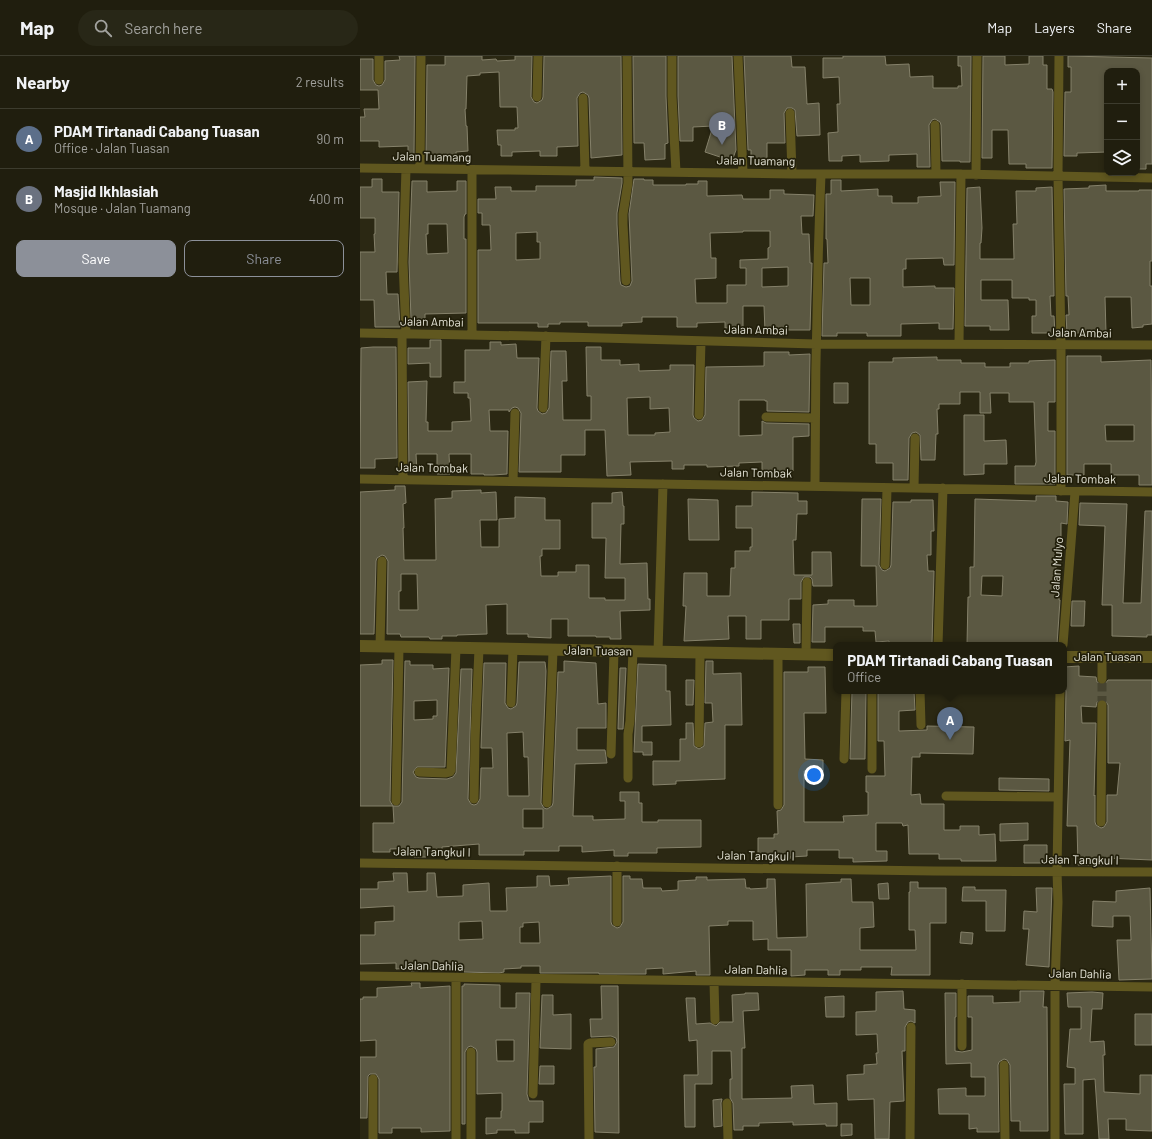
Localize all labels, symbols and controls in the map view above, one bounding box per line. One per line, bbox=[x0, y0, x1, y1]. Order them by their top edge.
search box bbox=[78, 10, 358, 46]
text: Map bbox=[20, 16, 54, 39]
icon: search bbox=[92, 17, 114, 39]
text: Search here bbox=[124, 19, 202, 37]
text: Map bbox=[987, 19, 1012, 36]
text: Layers bbox=[1034, 19, 1075, 36]
text: Share bbox=[1097, 19, 1132, 36]
map controls bbox=[1104, 68, 1140, 176]
button: + bbox=[1104, 68, 1140, 104]
text: Nearby bbox=[16, 72, 70, 92]
text: 2 results bbox=[296, 74, 344, 90]
button: − bbox=[1104, 104, 1140, 140]
pin: B bbox=[709, 112, 735, 145]
text: PDAM Tirtanadi Cabang Tuasan bbox=[54, 122, 260, 140]
text: A bbox=[25, 131, 33, 147]
text: 90 m bbox=[317, 131, 344, 147]
text: Office · Jalan Tuasan bbox=[54, 140, 170, 156]
button: layers bbox=[1104, 140, 1140, 176]
street label: Jalan Tuamang bbox=[393, 148, 471, 164]
street label: Jalan Tuamang bbox=[717, 152, 795, 168]
text: Masjid Ikhlasiah bbox=[54, 182, 159, 200]
text: B bbox=[25, 191, 33, 207]
text: 400 m bbox=[309, 191, 344, 207]
text: Mosque · Jalan Tuamang bbox=[54, 200, 191, 216]
button: Save bbox=[16, 240, 176, 277]
button: Share bbox=[184, 240, 344, 277]
street label: Jalan Ambai bbox=[400, 313, 464, 329]
street label: Jalan Ambai bbox=[724, 321, 788, 337]
street label: Jalan Ambai bbox=[1048, 324, 1112, 340]
street label: Jalan Tombak bbox=[396, 459, 468, 475]
street label: Jalan Tombak bbox=[720, 464, 792, 480]
street label: Jalan Tombak bbox=[1044, 470, 1116, 486]
street label: Jalan Mulyo bbox=[1047, 536, 1065, 598]
street label: Jalan Tuasan bbox=[564, 642, 632, 658]
popup bbox=[833, 642, 1067, 694]
street label: Jalan Tuasan bbox=[1074, 649, 1142, 663]
text: PDAM Tirtanadi Cabang Tuasan bbox=[847, 651, 1053, 669]
text: Office bbox=[847, 669, 881, 685]
pin: A bbox=[937, 707, 963, 740]
your location bbox=[804, 765, 824, 785]
street label: Jalan Tangkul I bbox=[393, 843, 471, 859]
street label: Jalan Tangkul I bbox=[717, 847, 795, 863]
street label: Jalan Tangkul I bbox=[1041, 851, 1119, 867]
street label: Jalan Dahlia bbox=[401, 957, 463, 973]
street label: Jalan Dahlia bbox=[725, 961, 787, 977]
street label: Jalan Dahlia bbox=[1049, 965, 1111, 981]

